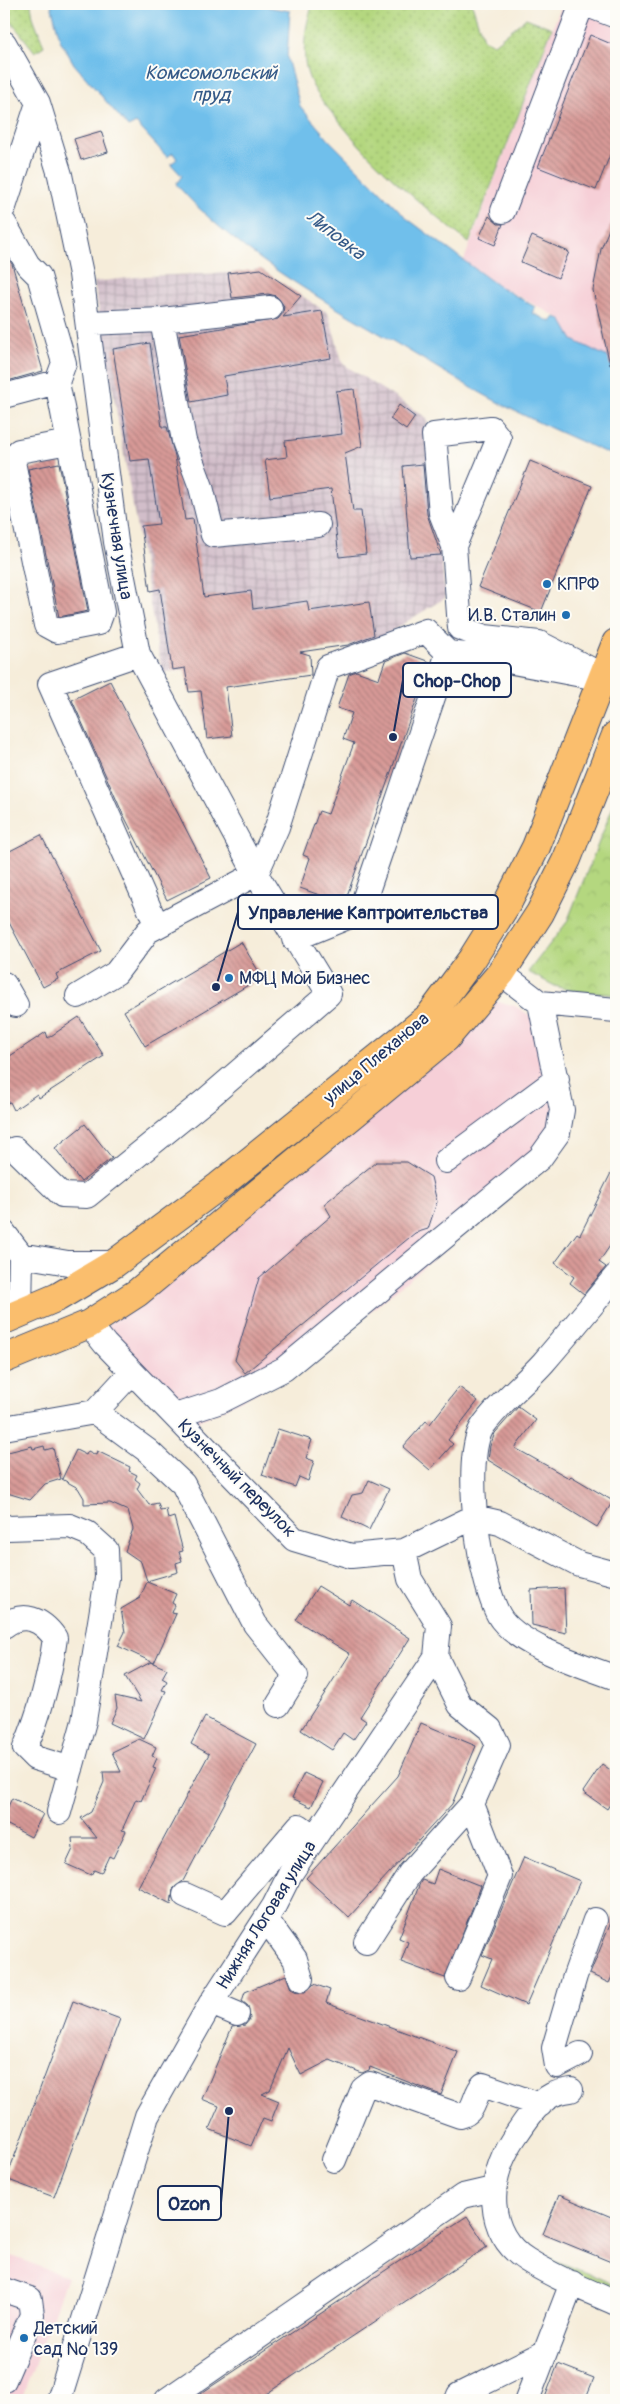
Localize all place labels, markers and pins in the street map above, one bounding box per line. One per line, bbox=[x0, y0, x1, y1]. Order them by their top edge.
place label: КПРФ bbox=[557, 573, 599, 596]
marker: КПРФ bbox=[541, 578, 553, 590]
place label: И.В. Сталин bbox=[468, 604, 556, 627]
marker: И.В. Сталин bbox=[560, 609, 572, 621]
callout: Chop-Chop bbox=[403, 663, 511, 697]
callout: Управление Каптроительства bbox=[238, 895, 498, 929]
place label: МФЦ Мой Бизнес bbox=[239, 967, 370, 990]
marker: МФЦ Мой Бизнес bbox=[223, 972, 235, 984]
callout: Ozon bbox=[158, 2186, 221, 2220]
place label: Детский сад № 139 bbox=[33, 2317, 118, 2361]
marker: Детский сад № 139 bbox=[18, 2332, 30, 2344]

